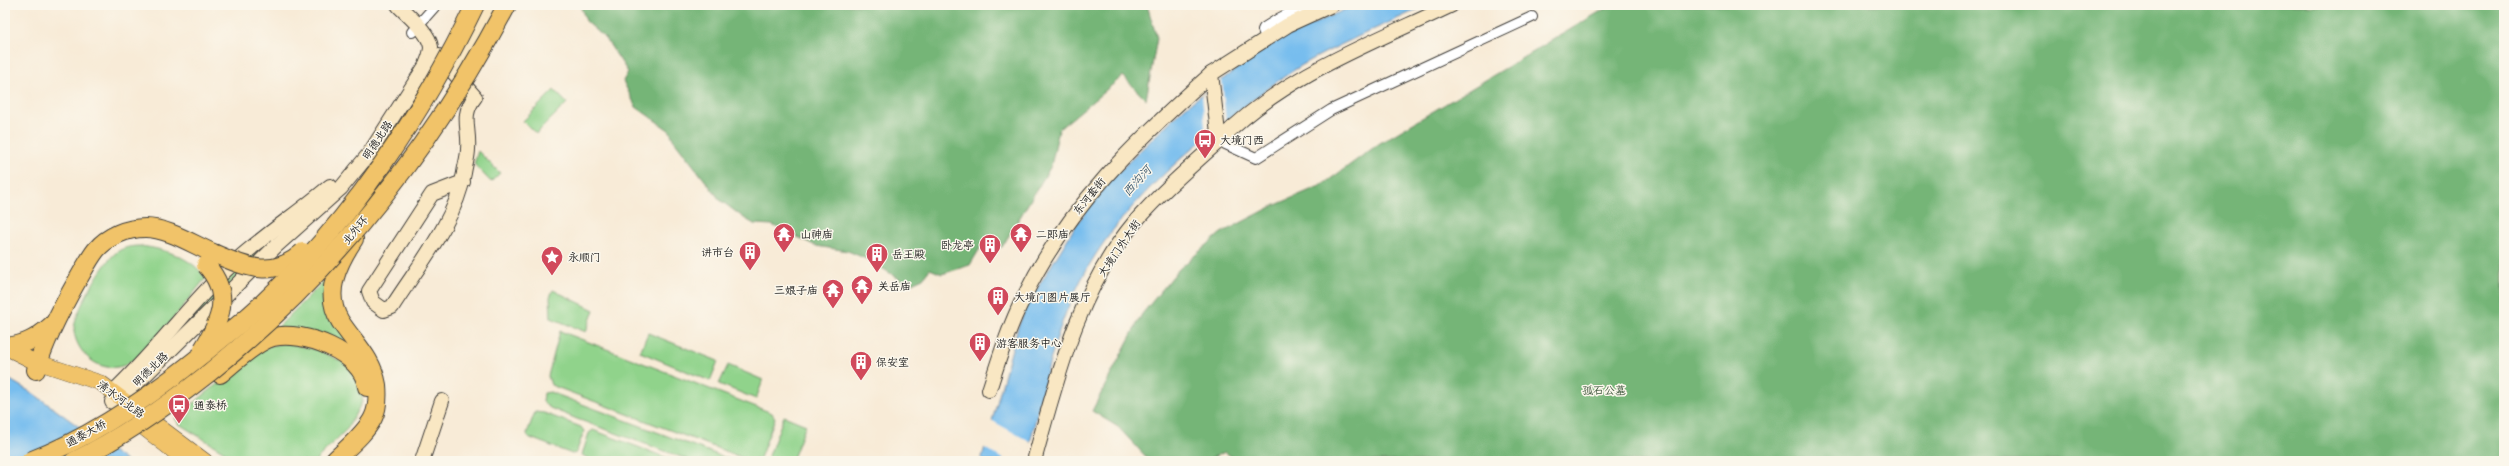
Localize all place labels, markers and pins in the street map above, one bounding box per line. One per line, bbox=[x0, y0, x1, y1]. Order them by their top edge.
bus stop icon: 大境门西 bbox=[1192, 127, 1218, 160]
place label: 大境门西 bbox=[1220, 133, 1264, 148]
temple icon: 山神庙 bbox=[771, 221, 797, 254]
temple icon: 二郎庙 bbox=[1008, 221, 1034, 254]
place label: 山神庙 bbox=[800, 227, 833, 242]
place label: 二郎庙 bbox=[1036, 227, 1069, 242]
building icon: 卧龙亭 bbox=[977, 232, 1003, 265]
place label: 卧龙亭 bbox=[941, 238, 974, 253]
building icon: 讲市台 bbox=[737, 239, 763, 272]
building icon: 岳王殿 bbox=[864, 241, 890, 274]
place icon: 永顺门 bbox=[539, 244, 565, 277]
place label: 讲市台 bbox=[701, 245, 734, 260]
place label: 岳王殿 bbox=[892, 247, 925, 262]
place label: 永顺门 bbox=[568, 250, 601, 265]
temple icon: 关岳庙 bbox=[849, 273, 875, 306]
temple icon: 三娘子庙 bbox=[820, 277, 846, 310]
place label: 关岳庙 bbox=[878, 279, 911, 294]
place label: 三娘子庙 bbox=[774, 283, 818, 298]
building icon: 大境门图片展厅 bbox=[985, 284, 1011, 317]
place label: 大境门图片展厅 bbox=[1014, 290, 1091, 305]
building icon: 游客服务中心 bbox=[967, 330, 993, 363]
place label: 游客服务中心 bbox=[996, 336, 1062, 351]
building icon: 保安室 bbox=[848, 349, 874, 382]
place label: 保安室 bbox=[876, 355, 909, 370]
bus stop icon: 通泰桥 bbox=[166, 392, 192, 425]
place label: 通泰桥 bbox=[194, 398, 227, 413]

